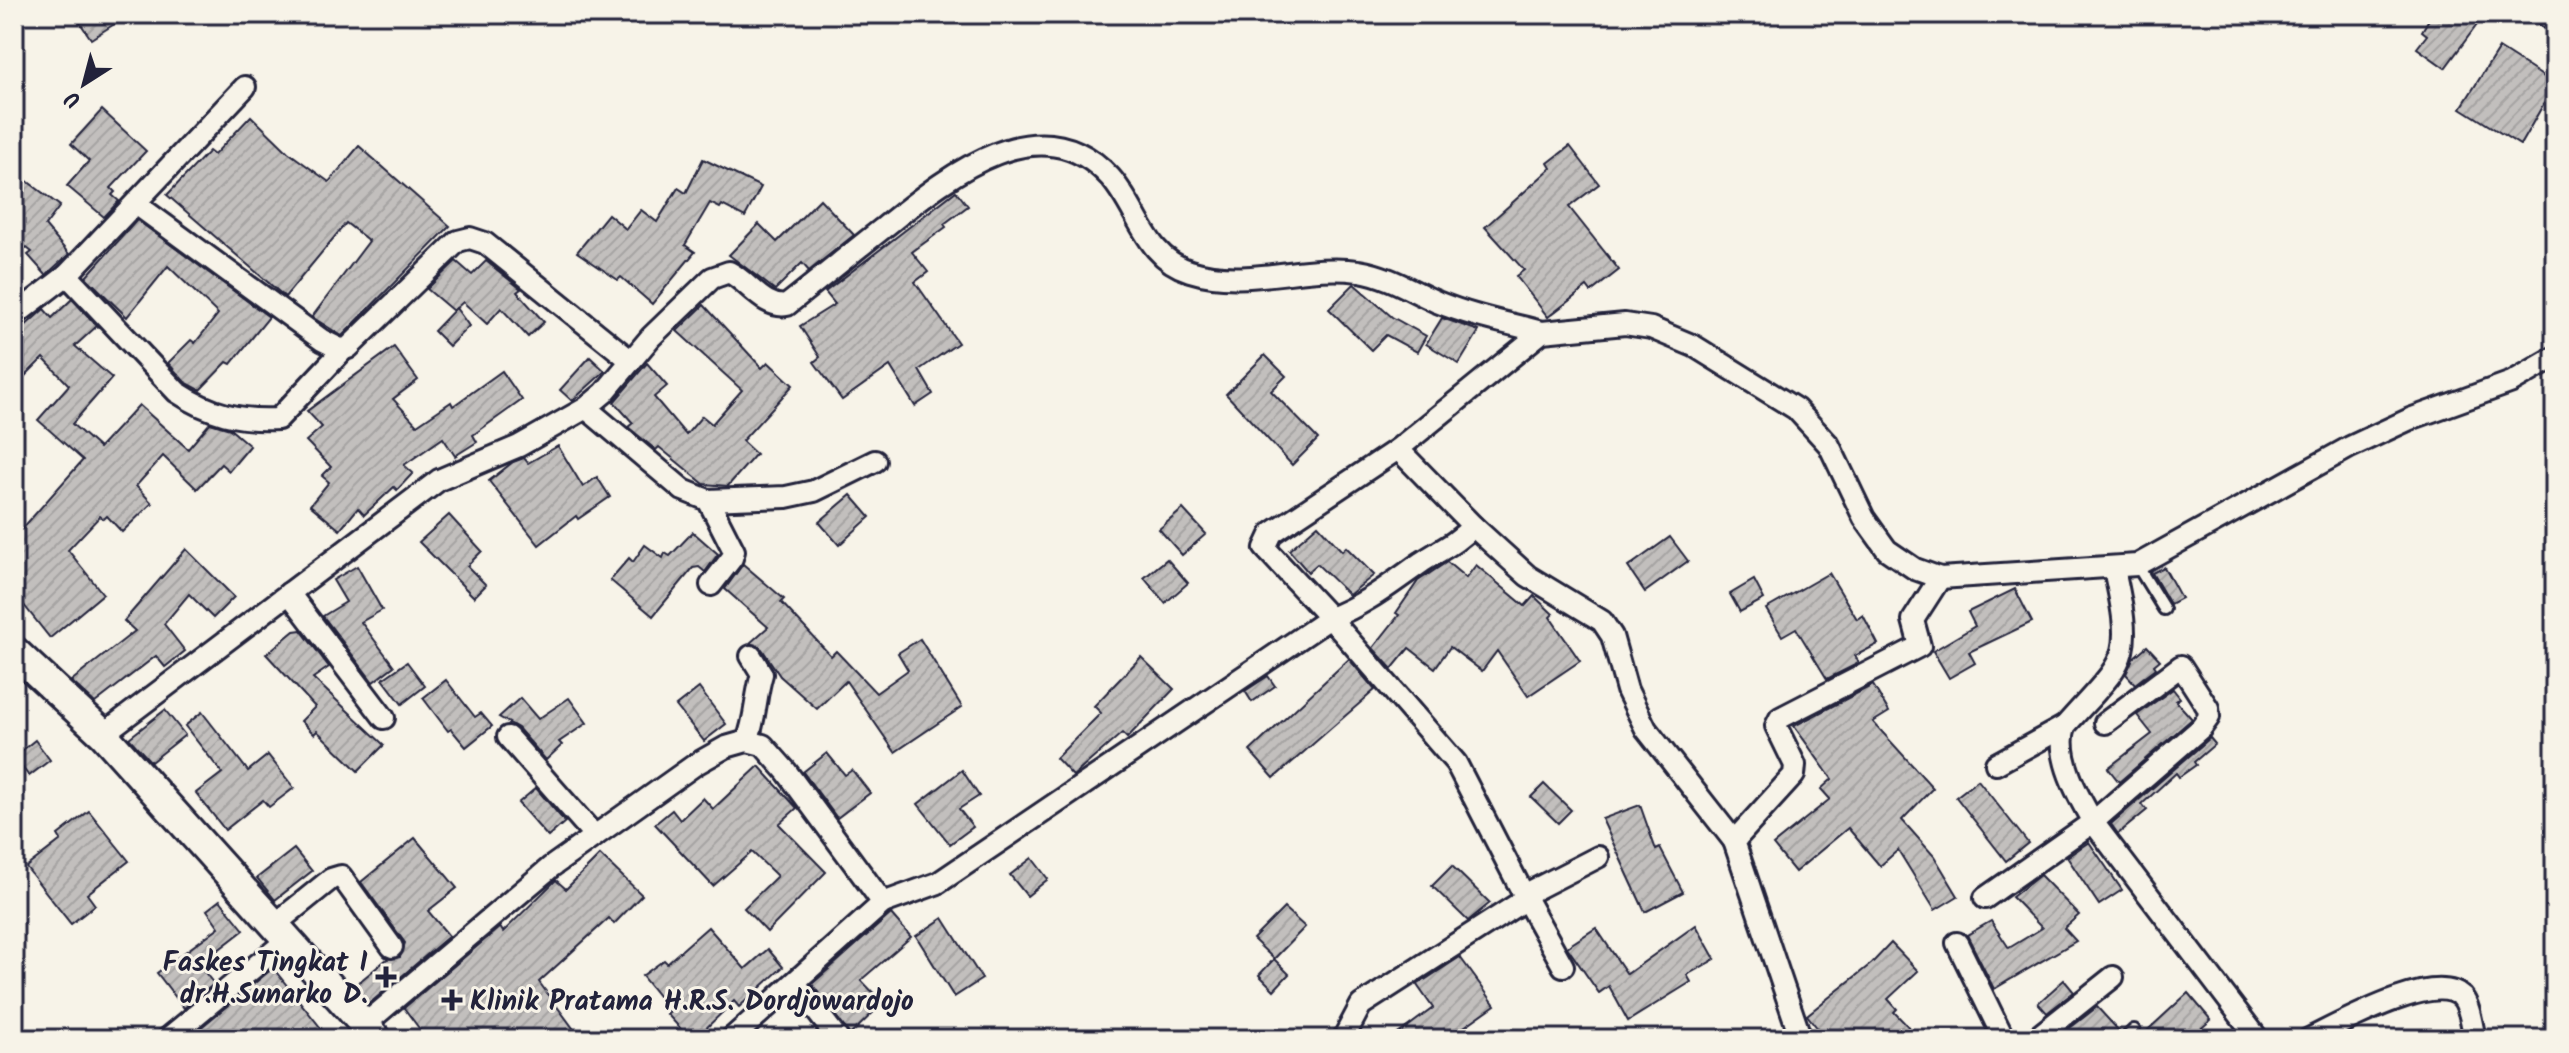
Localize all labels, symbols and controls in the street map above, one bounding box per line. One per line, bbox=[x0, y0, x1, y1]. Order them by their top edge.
north arrow bbox=[44, 44, 124, 124]
text: U bbox=[58, 80, 89, 116]
place label: Faskes Tingkat I dr.H.Sunarko D. bbox=[163, 941, 368, 1018]
marker: Faskes Tingkat I dr.H.Sunarko D. bbox=[375, 966, 397, 988]
place label: Klinik Pratama H.R.S. Dordjowardojo bbox=[470, 980, 914, 1025]
marker: Klinik Pratama H.R.S. Dordjowardojo bbox=[441, 989, 463, 1011]

